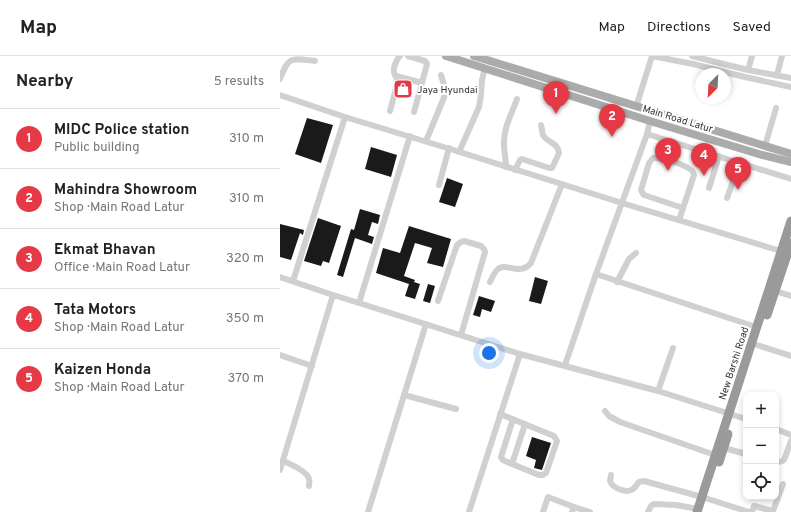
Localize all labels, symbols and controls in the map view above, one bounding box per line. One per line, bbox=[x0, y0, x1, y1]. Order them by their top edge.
text: Map bbox=[20, 16, 57, 40]
text: Map bbox=[599, 19, 625, 36]
text: Directions bbox=[647, 19, 711, 36]
text: Saved bbox=[733, 19, 771, 36]
north arrow bbox=[695, 68, 731, 104]
text: Nearby bbox=[16, 71, 73, 93]
text: 5 results bbox=[214, 74, 264, 90]
shop icon: Jaya Hyundai bbox=[392, 78, 414, 100]
pin: 1 bbox=[543, 81, 569, 114]
place label: Jaya Hyundai bbox=[417, 84, 478, 97]
street label: Main Road Latur bbox=[641, 103, 714, 136]
pin: 2 bbox=[599, 104, 625, 137]
text: MIDC Police station bbox=[54, 121, 189, 140]
text: 1 bbox=[26, 131, 32, 147]
text: 310 m bbox=[229, 131, 264, 147]
pin: 3 bbox=[655, 138, 681, 171]
text: Public building bbox=[54, 140, 140, 156]
pin: 4 bbox=[691, 143, 717, 176]
pin: 5 bbox=[725, 157, 751, 190]
text: Mahindra Showroom bbox=[54, 181, 197, 200]
text: 2 bbox=[25, 191, 33, 207]
text: 310 m bbox=[229, 191, 264, 207]
text: Shop · Main Road Latur bbox=[54, 200, 185, 216]
text: Ekmat Bhavan bbox=[54, 241, 156, 260]
text: 3 bbox=[25, 251, 33, 267]
text: 320 m bbox=[226, 251, 264, 267]
text: Office · Main Road Latur bbox=[54, 260, 190, 276]
text: Tata Motors bbox=[54, 301, 136, 320]
text: 4 bbox=[25, 311, 33, 327]
text: 350 m bbox=[226, 311, 264, 327]
text: Shop · Main Road Latur bbox=[54, 320, 185, 336]
street label: New Barshi Road bbox=[716, 325, 752, 402]
your location bbox=[479, 343, 499, 363]
text: Kaizen Honda bbox=[54, 361, 151, 380]
text: 5 bbox=[25, 371, 33, 387]
text: 370 m bbox=[227, 371, 264, 387]
text: Shop · Main Road Latur bbox=[54, 380, 185, 396]
map controls bbox=[743, 392, 779, 500]
button: + bbox=[743, 392, 779, 428]
button: − bbox=[743, 428, 779, 464]
button: locate bbox=[743, 464, 779, 500]

